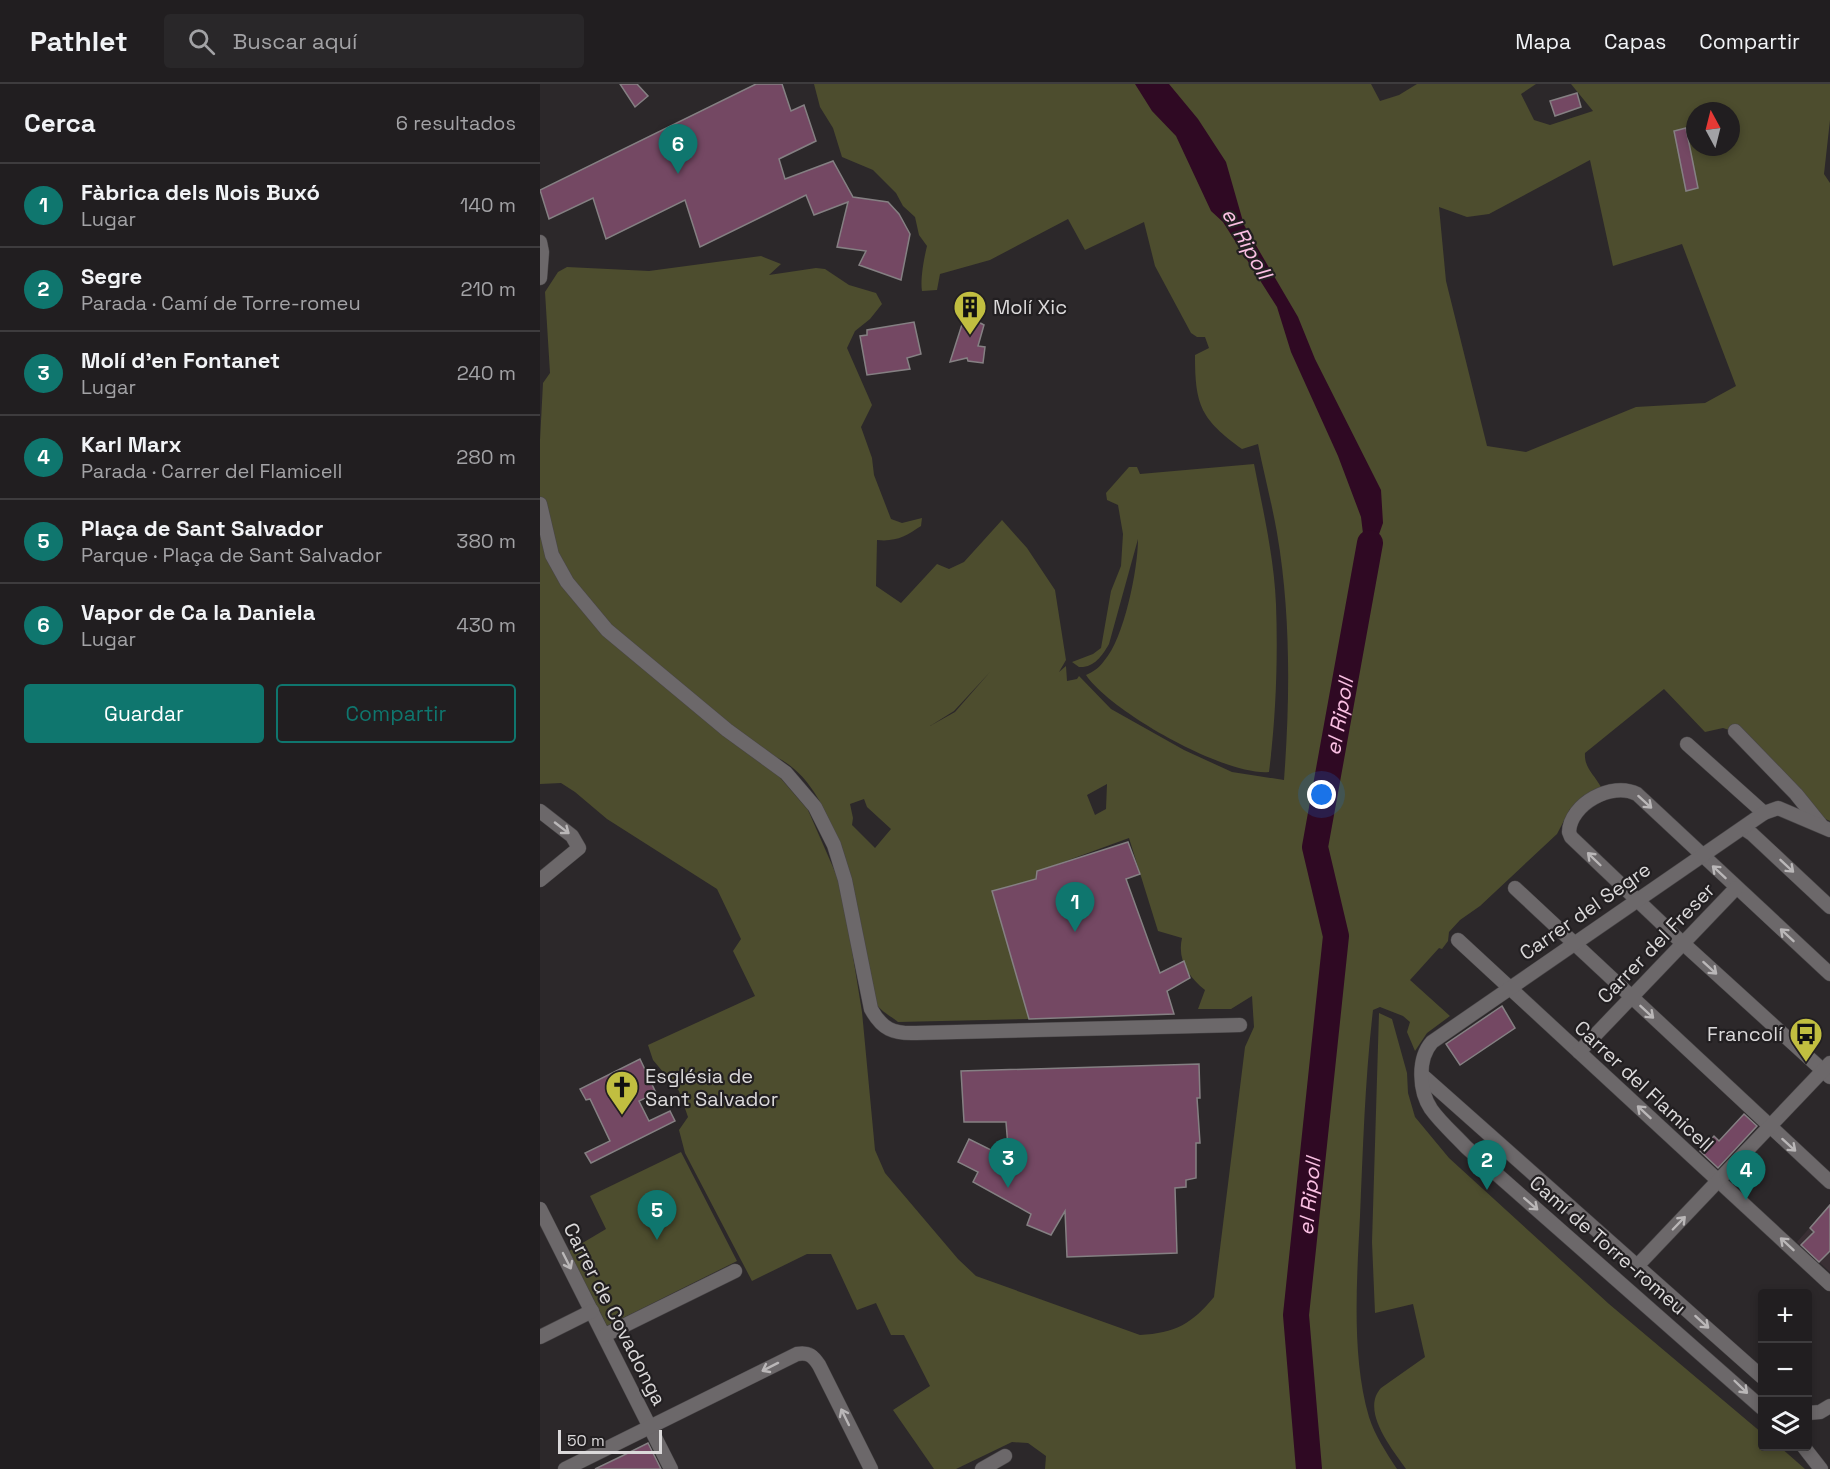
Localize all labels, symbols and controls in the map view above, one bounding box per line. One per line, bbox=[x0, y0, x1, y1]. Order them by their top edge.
search box bbox=[164, 14, 584, 68]
text: Pathlet bbox=[30, 23, 128, 59]
icon: search bbox=[185, 25, 218, 58]
text: Buscar aquí bbox=[233, 27, 357, 55]
text: Mapa bbox=[1515, 28, 1571, 55]
text: Capas bbox=[1604, 28, 1666, 55]
text: Compartir bbox=[1699, 28, 1800, 55]
north arrow bbox=[1686, 102, 1740, 156]
text: Cerca bbox=[24, 106, 96, 140]
text: 6 resultados bbox=[396, 110, 516, 136]
pin: 6 bbox=[658, 124, 698, 174]
text: Fàbrica dels Nois Buxó bbox=[81, 178, 320, 206]
text: 1 bbox=[39, 192, 48, 218]
text: 140 m bbox=[460, 192, 516, 218]
water label: el Ripoll bbox=[1216, 202, 1280, 286]
text: Lugar bbox=[81, 206, 136, 232]
text: Segre bbox=[81, 262, 142, 290]
text: 2 bbox=[38, 276, 49, 302]
text: 210 m bbox=[460, 276, 516, 302]
building icon: Molí Xic bbox=[952, 289, 988, 336]
text: Parada · Camí de Torre-romeu bbox=[81, 290, 361, 316]
place label: Molí Xic bbox=[993, 294, 1067, 320]
text: Molí d'en Fontanet bbox=[81, 346, 280, 374]
text: 3 bbox=[37, 360, 50, 386]
text: 240 m bbox=[457, 360, 516, 386]
text: Lugar bbox=[81, 374, 136, 400]
text: Karl Marx bbox=[81, 430, 182, 458]
text: 4 bbox=[37, 444, 50, 470]
text: 280 m bbox=[456, 444, 516, 470]
text: Parada · Carrer del Flamicell bbox=[81, 458, 342, 484]
text: Plaça de Sant Salvador bbox=[81, 514, 323, 542]
text: 5 bbox=[38, 528, 50, 554]
text: 380 m bbox=[456, 528, 516, 554]
text: Parque · Plaça de Sant Salvador bbox=[81, 542, 382, 568]
text: Vapor de Ca la Daniela bbox=[81, 598, 315, 626]
text: 6 bbox=[37, 612, 50, 638]
text: 430 m bbox=[456, 612, 516, 638]
text: Lugar bbox=[81, 626, 136, 652]
water label: el Ripoll bbox=[1318, 673, 1359, 757]
button: Guardar bbox=[24, 684, 264, 743]
button: Compartir bbox=[276, 684, 516, 743]
your location bbox=[1307, 780, 1336, 809]
one-way arrow bbox=[1638, 795, 1653, 809]
one-way arrow bbox=[554, 821, 570, 834]
one-way arrow bbox=[1587, 852, 1602, 866]
street label: Carrer del Segre bbox=[1514, 856, 1656, 966]
one-way arrow bbox=[1779, 859, 1794, 874]
one-way arrow bbox=[1712, 865, 1727, 879]
street label: Carrer del Freser bbox=[1592, 877, 1720, 1009]
pin: 1 bbox=[1056, 882, 1094, 932]
one-way arrow bbox=[1780, 928, 1795, 942]
one-way arrow bbox=[1702, 961, 1717, 975]
one-way arrow bbox=[1639, 1005, 1654, 1019]
street label: Carrer del Flamicell bbox=[1569, 1015, 1719, 1157]
bus stop icon: Francolí bbox=[1788, 1016, 1824, 1063]
place label: Francolí bbox=[1707, 1021, 1783, 1047]
place label: Església de Sant Salvador bbox=[645, 1063, 778, 1112]
church icon: Església de Sant Salvador bbox=[604, 1069, 640, 1116]
one-way arrow bbox=[1636, 1105, 1651, 1119]
pin: 3 bbox=[988, 1138, 1028, 1188]
one-way arrow bbox=[1782, 1138, 1797, 1152]
pin: 2 bbox=[1468, 1140, 1506, 1190]
pin: 4 bbox=[1726, 1150, 1766, 1200]
water label: el Ripoll bbox=[1291, 1153, 1326, 1237]
street label: Camí de Torre-romeu bbox=[1524, 1170, 1692, 1320]
pin: 5 bbox=[638, 1190, 676, 1240]
one-way arrow bbox=[1523, 1197, 1539, 1210]
one-way arrow bbox=[1672, 1216, 1687, 1231]
street label: Carrer de Covadonga bbox=[558, 1218, 672, 1410]
one-way arrow bbox=[1780, 1237, 1795, 1251]
one-way arrow bbox=[561, 1252, 573, 1269]
map controls bbox=[1758, 1289, 1812, 1451]
button: + bbox=[1758, 1289, 1812, 1343]
one-way arrow bbox=[1694, 1315, 1709, 1329]
button: − bbox=[1758, 1343, 1812, 1397]
one-way arrow bbox=[761, 1362, 779, 1374]
one-way arrow bbox=[1733, 1380, 1748, 1395]
button: layers bbox=[1758, 1397, 1812, 1451]
one-way arrow bbox=[839, 1409, 850, 1427]
scale bar bbox=[558, 1427, 662, 1454]
text: 50 m bbox=[567, 1430, 605, 1451]

